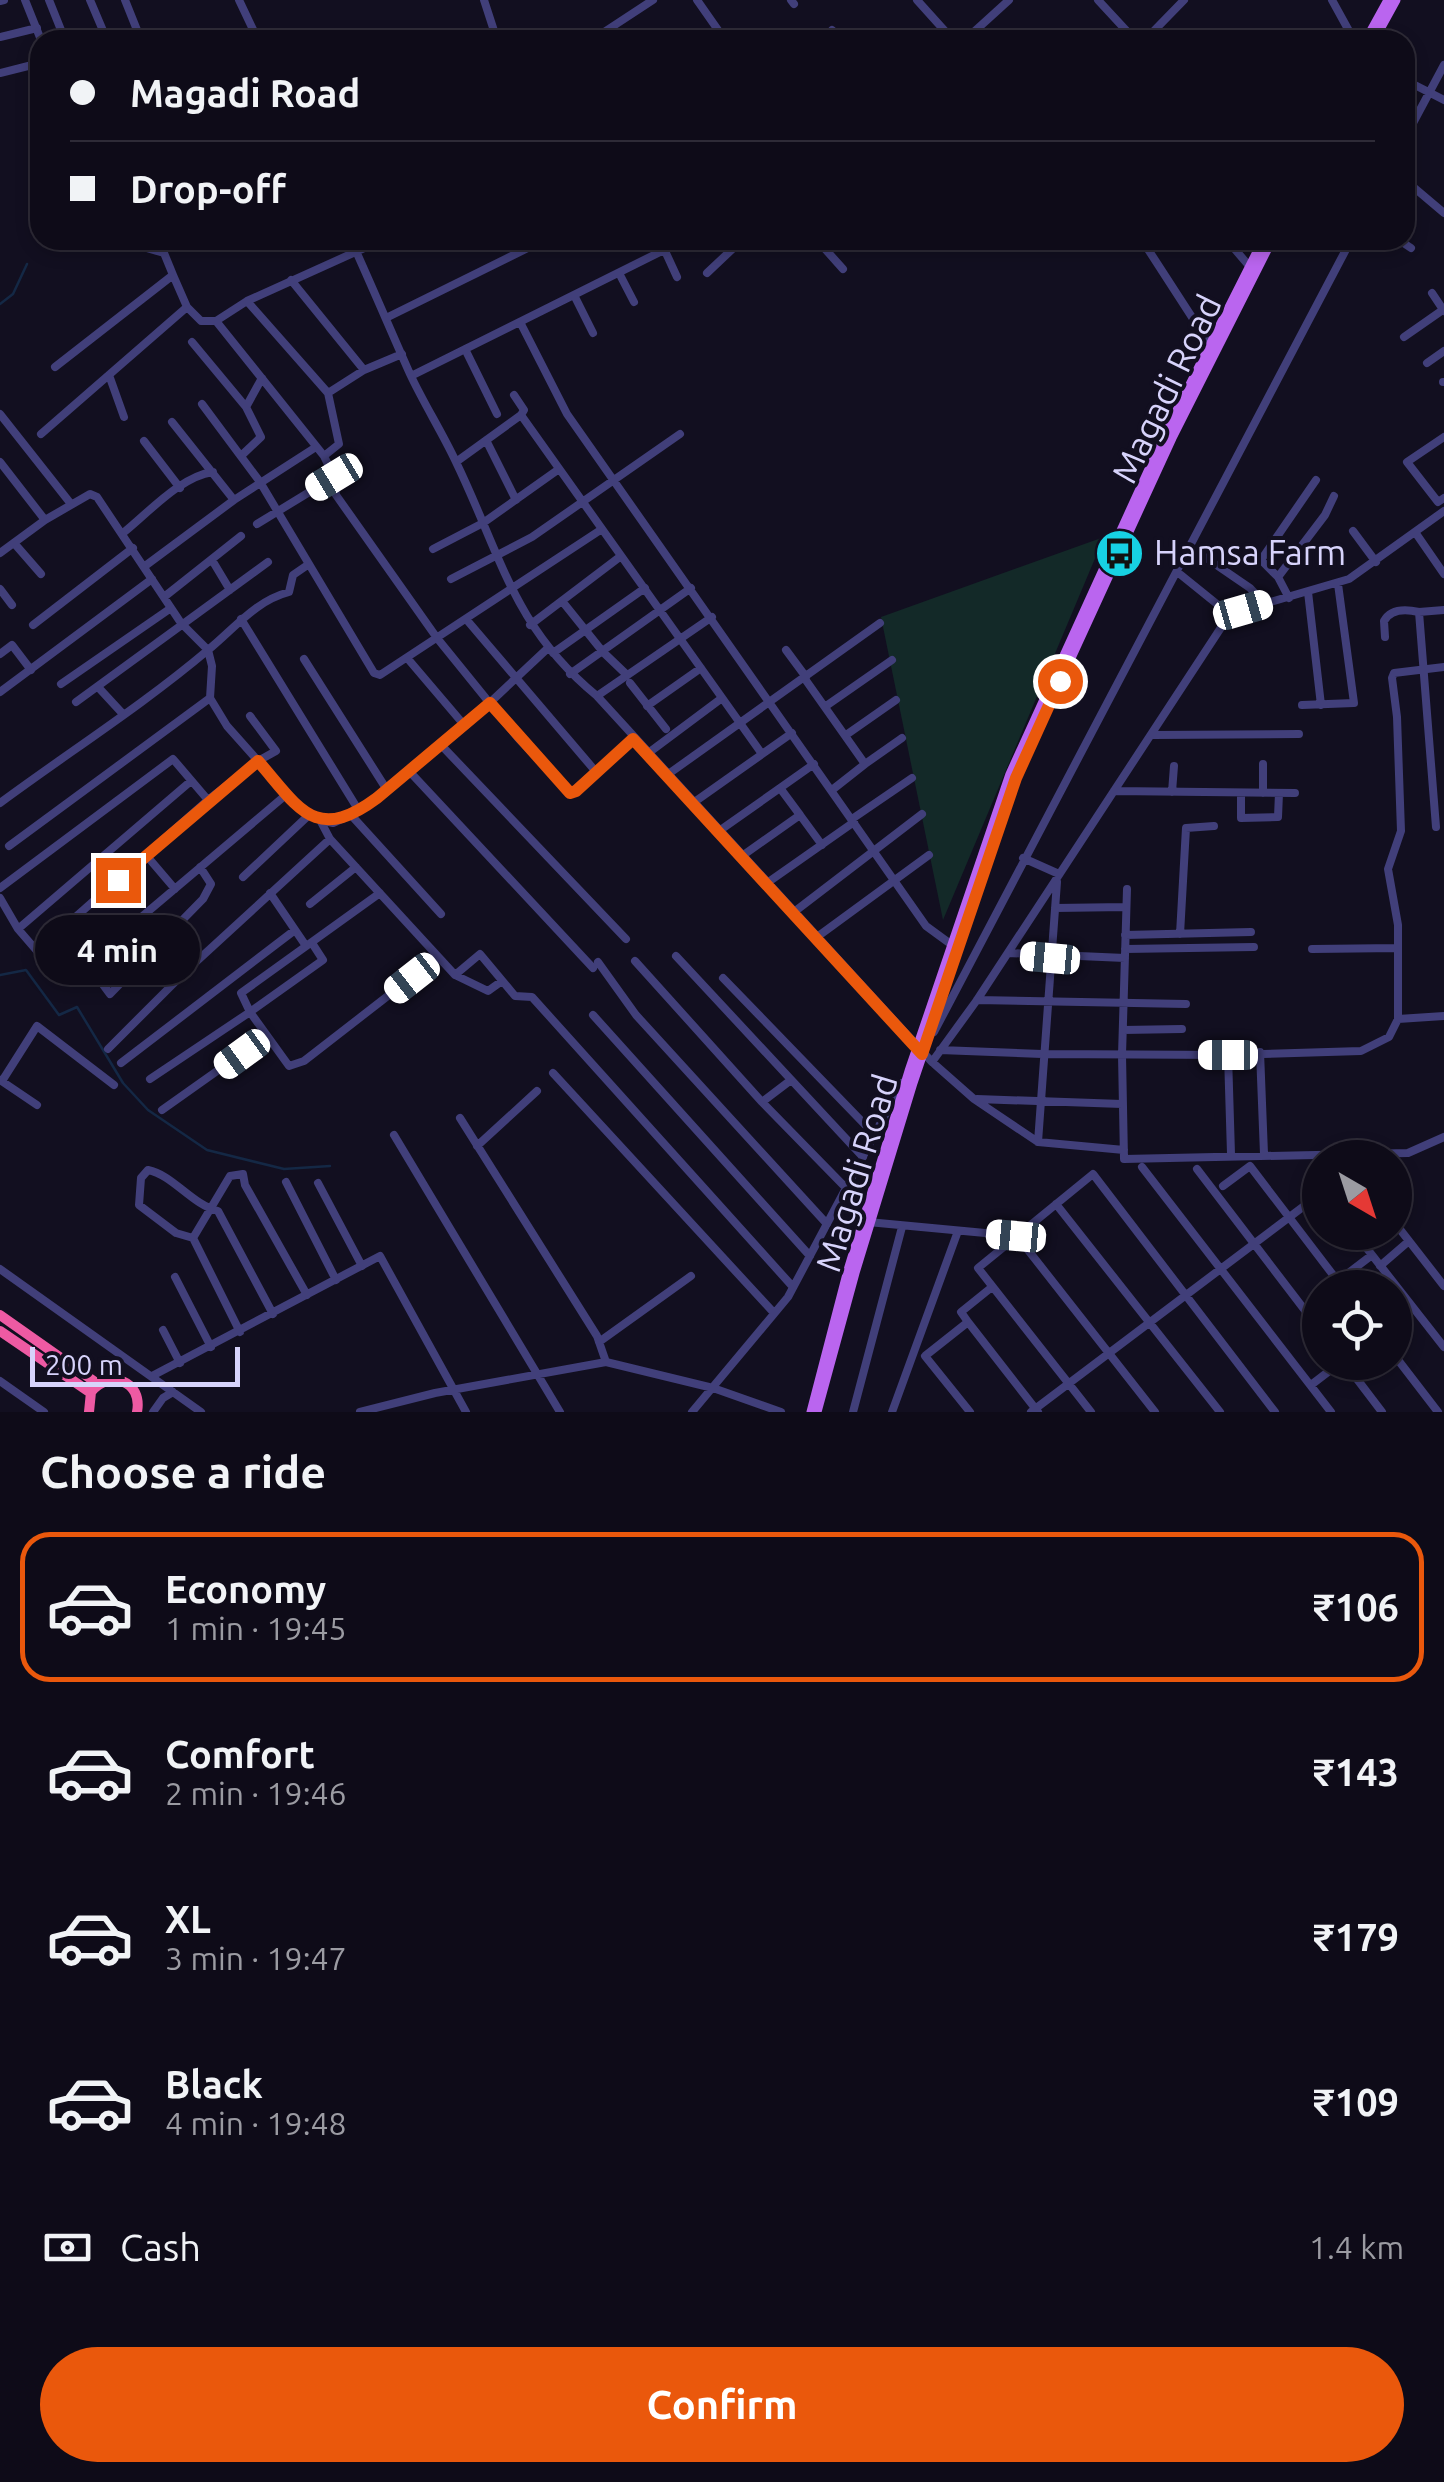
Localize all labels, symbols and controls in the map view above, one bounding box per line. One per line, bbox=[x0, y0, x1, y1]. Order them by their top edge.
text: Magadi Road bbox=[130, 72, 360, 114]
text: Drop-off bbox=[130, 168, 286, 210]
street label: Magadi Road bbox=[1103, 288, 1229, 489]
car bbox=[301, 449, 367, 505]
bus stop icon: Hamsa Farm bbox=[1093, 527, 1145, 579]
place label: Hamsa Farm bbox=[1154, 532, 1346, 572]
car bbox=[1210, 587, 1276, 633]
route start bbox=[1038, 659, 1083, 704]
route end bbox=[96, 858, 141, 903]
callout: 4 min bbox=[36, 915, 200, 985]
text: 4 min bbox=[77, 932, 158, 968]
car bbox=[1019, 940, 1081, 976]
car bbox=[379, 948, 445, 1008]
car bbox=[209, 1024, 275, 1084]
car bbox=[1198, 1040, 1258, 1070]
street label: Magadi Road bbox=[807, 1069, 905, 1276]
north arrow bbox=[1302, 1140, 1412, 1250]
map controls bbox=[1302, 1140, 1412, 1380]
car bbox=[985, 1218, 1047, 1254]
button: locate bbox=[1302, 1270, 1412, 1380]
scale bar bbox=[30, 1342, 240, 1386]
text: 200 m bbox=[45, 1349, 123, 1380]
text: Choose a ride bbox=[40, 1446, 326, 1497]
icon: car bbox=[45, 1562, 135, 1652]
text: Economy bbox=[165, 1568, 326, 1610]
text: ₹106 bbox=[1313, 1586, 1399, 1628]
text: 1 min · 19:45 bbox=[165, 1610, 347, 1646]
icon: car bbox=[45, 1727, 135, 1817]
text: Comfort bbox=[165, 1733, 315, 1775]
text: ₹143 bbox=[1313, 1751, 1399, 1793]
text: 2 min · 19:46 bbox=[165, 1775, 347, 1811]
icon: car bbox=[45, 1892, 135, 1982]
text: XL bbox=[165, 1898, 211, 1940]
text: ₹179 bbox=[1313, 1916, 1399, 1958]
text: 3 min · 19:47 bbox=[165, 1940, 347, 1976]
icon: car bbox=[45, 2057, 135, 2147]
text: Black bbox=[165, 2063, 263, 2105]
text: ₹109 bbox=[1313, 2081, 1399, 2123]
text: 4 min · 19:48 bbox=[165, 2105, 347, 2141]
icon: cash bbox=[40, 2220, 95, 2275]
text: Cash bbox=[120, 2226, 201, 2268]
text: 1.4 km bbox=[1309, 2229, 1404, 2265]
button: Confirm bbox=[40, 2347, 1404, 2462]

